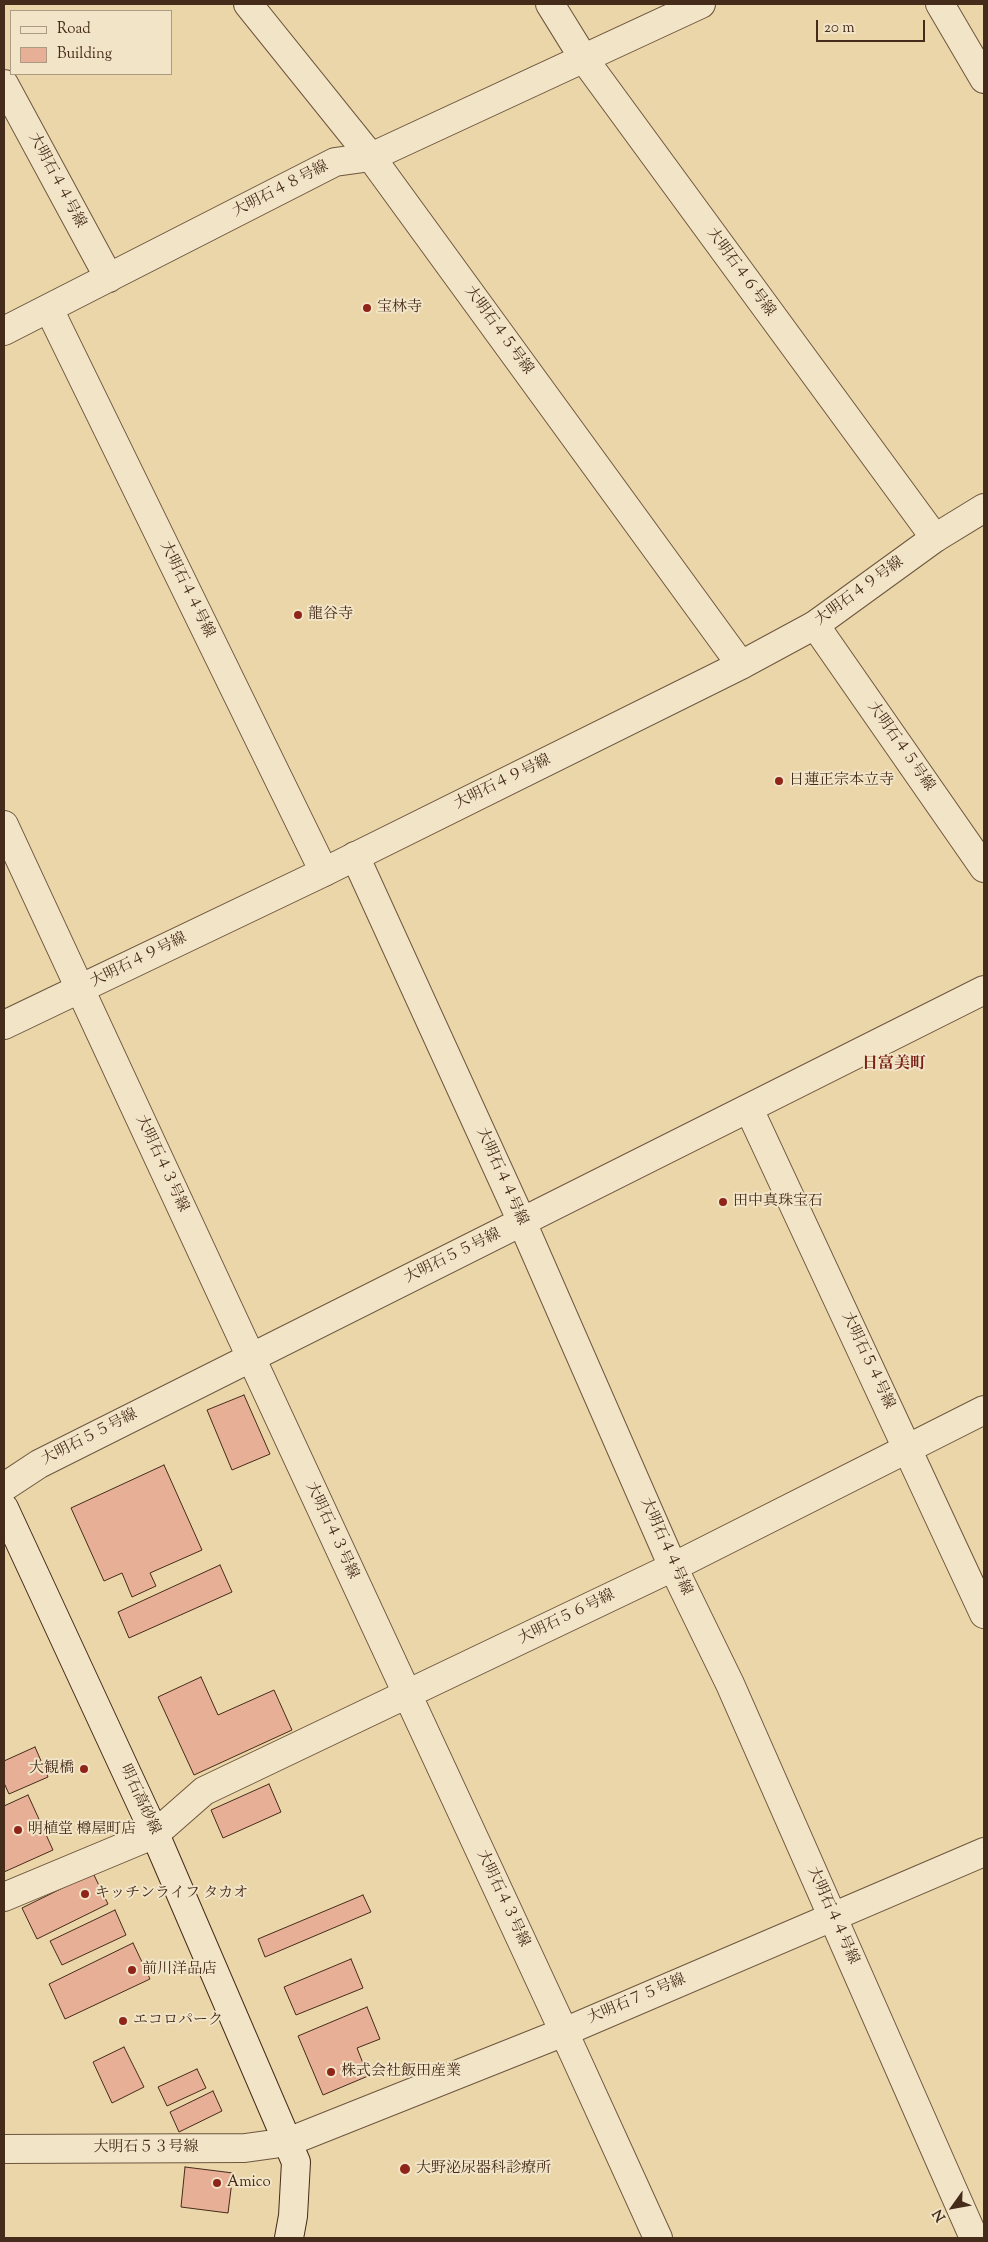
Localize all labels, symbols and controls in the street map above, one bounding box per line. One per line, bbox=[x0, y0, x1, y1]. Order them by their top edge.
legend bbox=[10, 10, 172, 75]
scale bar bbox=[818, 10, 927, 42]
text: 20 m bbox=[824, 18, 855, 39]
text: Road bbox=[57, 19, 91, 40]
text: Building bbox=[57, 44, 112, 65]
street label: 大明石４４号線 bbox=[23, 130, 89, 232]
street label: 大明石４８号線 bbox=[230, 158, 332, 222]
street label: 大明石４６号線 bbox=[702, 225, 778, 321]
street label: 大明石４５号線 bbox=[460, 283, 536, 379]
place label: 宝林寺 bbox=[377, 299, 422, 317]
marker: 宝林寺 bbox=[361, 302, 373, 314]
street label: 大明石４４号線 bbox=[155, 539, 217, 641]
street label: 大明石４９号線 bbox=[812, 554, 908, 630]
place label: 龍谷寺 bbox=[308, 606, 353, 624]
marker: 龍谷寺 bbox=[292, 609, 304, 621]
street label: 大明石４５号線 bbox=[863, 699, 937, 795]
street label: 大明石４９号線 bbox=[452, 752, 554, 814]
place label: 日蓮正宗本立寺 bbox=[789, 772, 894, 790]
marker: 日蓮正宗本立寺 bbox=[773, 775, 785, 787]
street label: 大明石４９号線 bbox=[88, 930, 190, 992]
district label: 日富美町 bbox=[862, 1055, 926, 1075]
street label: 大明石４３号線 bbox=[131, 1113, 191, 1215]
street label: 大明石４４号線 bbox=[471, 1125, 531, 1229]
place label: 田中真珠宝石 bbox=[733, 1193, 823, 1211]
marker: 田中真珠宝石 bbox=[717, 1196, 729, 1208]
street label: 大明石５５号線 bbox=[402, 1226, 504, 1288]
street label: 大明石５４号線 bbox=[837, 1310, 897, 1412]
street label: 大明石５５号線 bbox=[39, 1406, 141, 1470]
street label: 大明石４３号線 bbox=[301, 1480, 361, 1582]
street label: 大明石４４号線 bbox=[635, 1495, 695, 1599]
street label: 大明石５６号線 bbox=[516, 1587, 618, 1649]
place label: 大観橋 bbox=[29, 1760, 74, 1778]
street label: 明石高砂線 bbox=[115, 1762, 163, 1838]
marker: 大観橋 bbox=[78, 1763, 90, 1775]
place label: 明植堂 樽屋町店 bbox=[28, 1821, 136, 1839]
marker: 明植堂 樽屋町店 bbox=[12, 1824, 24, 1836]
street label: 大明石４３号線 bbox=[472, 1848, 532, 1950]
street label: 大明石４４号線 bbox=[802, 1864, 862, 1968]
place label: キッチンライフ タカオ bbox=[95, 1885, 248, 1903]
marker: キッチンライフ タカオ bbox=[79, 1888, 91, 1900]
place label: 前川洋品店 bbox=[142, 1961, 217, 1979]
marker: 前川洋品店 bbox=[126, 1964, 138, 1976]
street label: 大明石７５号線 bbox=[585, 1971, 689, 2029]
place label: エコロパーク bbox=[133, 2012, 223, 2030]
marker: エコロパーク bbox=[117, 2015, 129, 2027]
place label: 株式会社飯田産業 bbox=[341, 2063, 461, 2081]
marker: 株式会社飯田産業 bbox=[325, 2066, 337, 2078]
street label: 大明石５３号線 bbox=[94, 2139, 198, 2157]
place label: 大野泌尿器科診療所 bbox=[416, 2160, 551, 2178]
marker: 大野泌尿器科診療所 bbox=[398, 2162, 412, 2176]
place label: Amico bbox=[227, 2174, 271, 2192]
marker: Amico bbox=[211, 2177, 223, 2189]
north arrow bbox=[928, 2182, 978, 2232]
text: N bbox=[929, 2205, 952, 2225]

